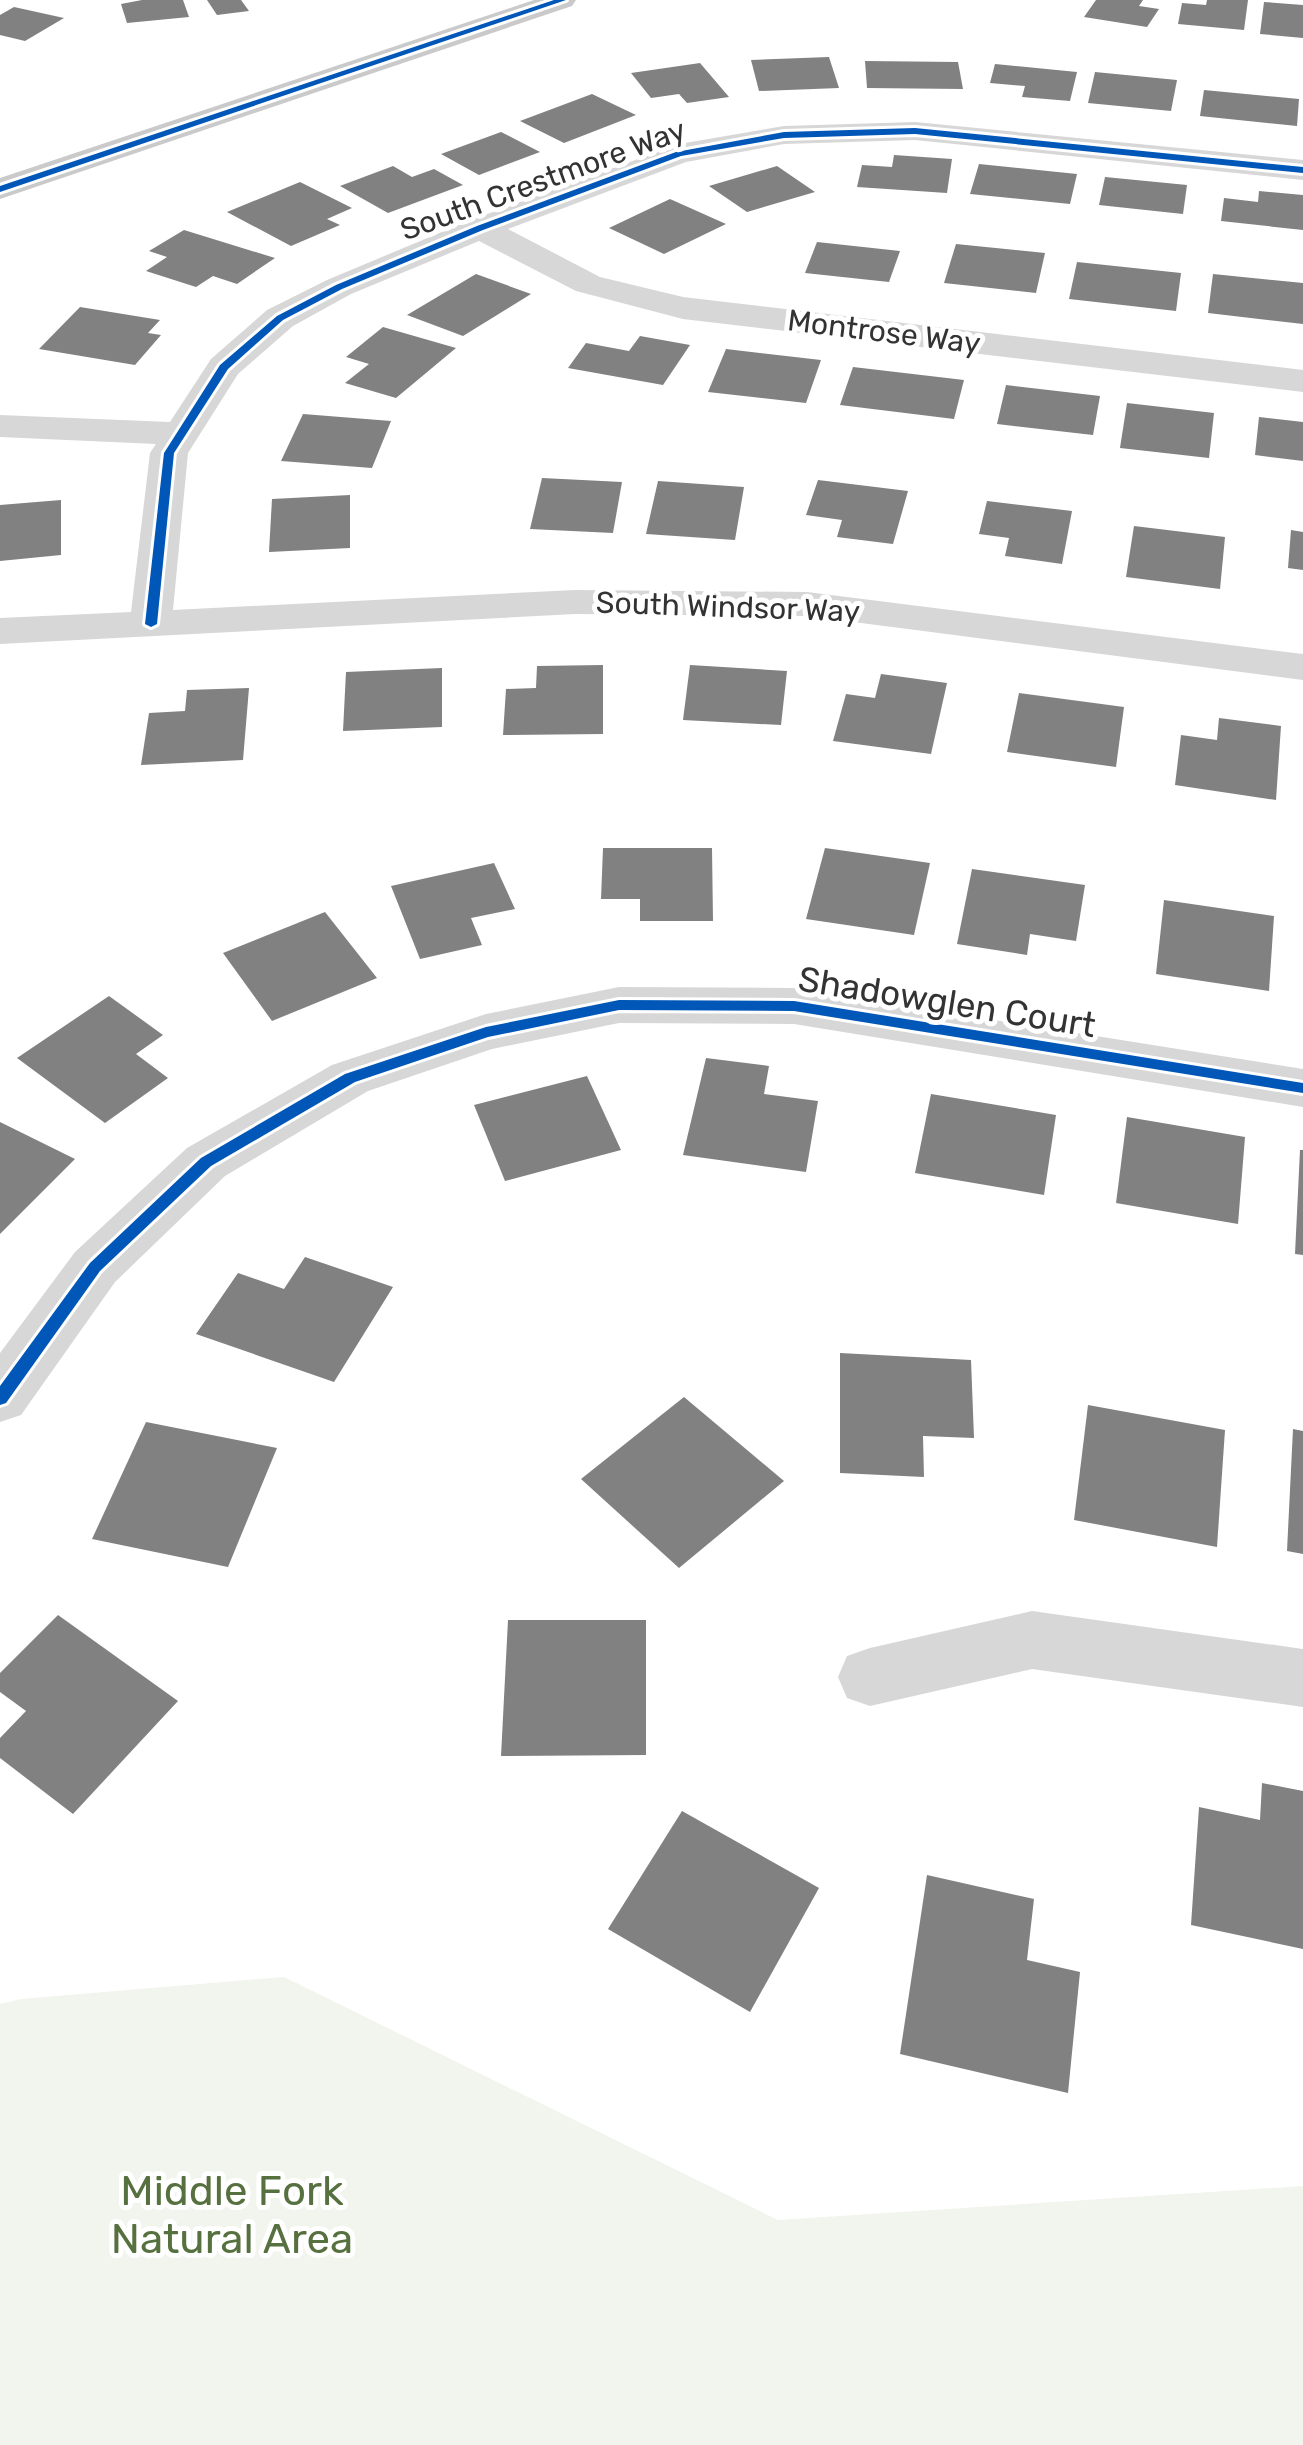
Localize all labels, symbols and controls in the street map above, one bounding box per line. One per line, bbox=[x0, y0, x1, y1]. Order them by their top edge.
street label: South Crestmore Way bbox=[395, 112, 691, 248]
street label: Montrose Way bbox=[785, 302, 983, 362]
street label: South Windsor Way bbox=[595, 584, 861, 630]
street label: Shadowglen Court bbox=[795, 958, 1099, 1046]
park label: Middle Fork Natural Area bbox=[111, 2166, 353, 2264]

